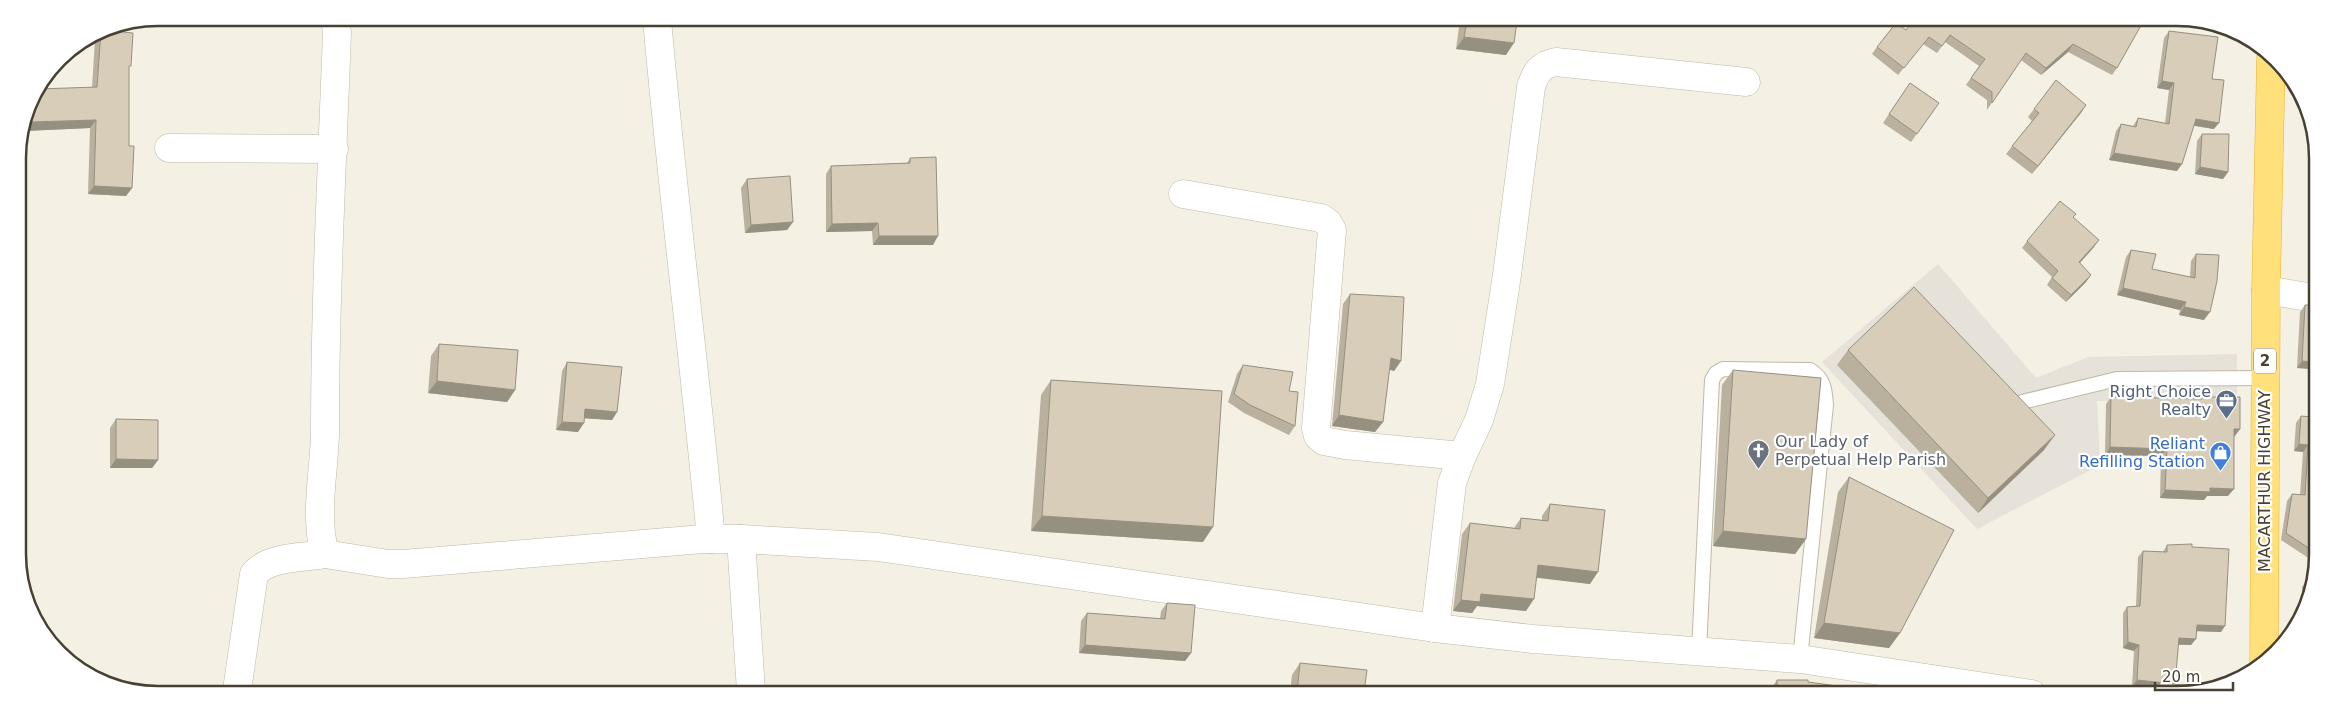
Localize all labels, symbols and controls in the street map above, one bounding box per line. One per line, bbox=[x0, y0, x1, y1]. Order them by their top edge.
road number: 2 bbox=[2254, 348, 2276, 374]
place label: Right Choice Realty bbox=[2110, 382, 2211, 419]
office icon: Right Choice Realty bbox=[2215, 388, 2239, 419]
street label: MACARTHUR HIGHWAY bbox=[2255, 390, 2274, 572]
place label: Our Lady of Perpetual Help Parish bbox=[1775, 432, 1946, 469]
place label: Reliant Refilling Station bbox=[2079, 434, 2205, 471]
church icon: Our Lady of Perpetual Help Parish bbox=[1747, 438, 1771, 469]
shop icon: Reliant Refilling Station bbox=[2209, 440, 2233, 471]
scale bar bbox=[2155, 660, 2232, 692]
text: 20 m bbox=[2162, 668, 2200, 686]

